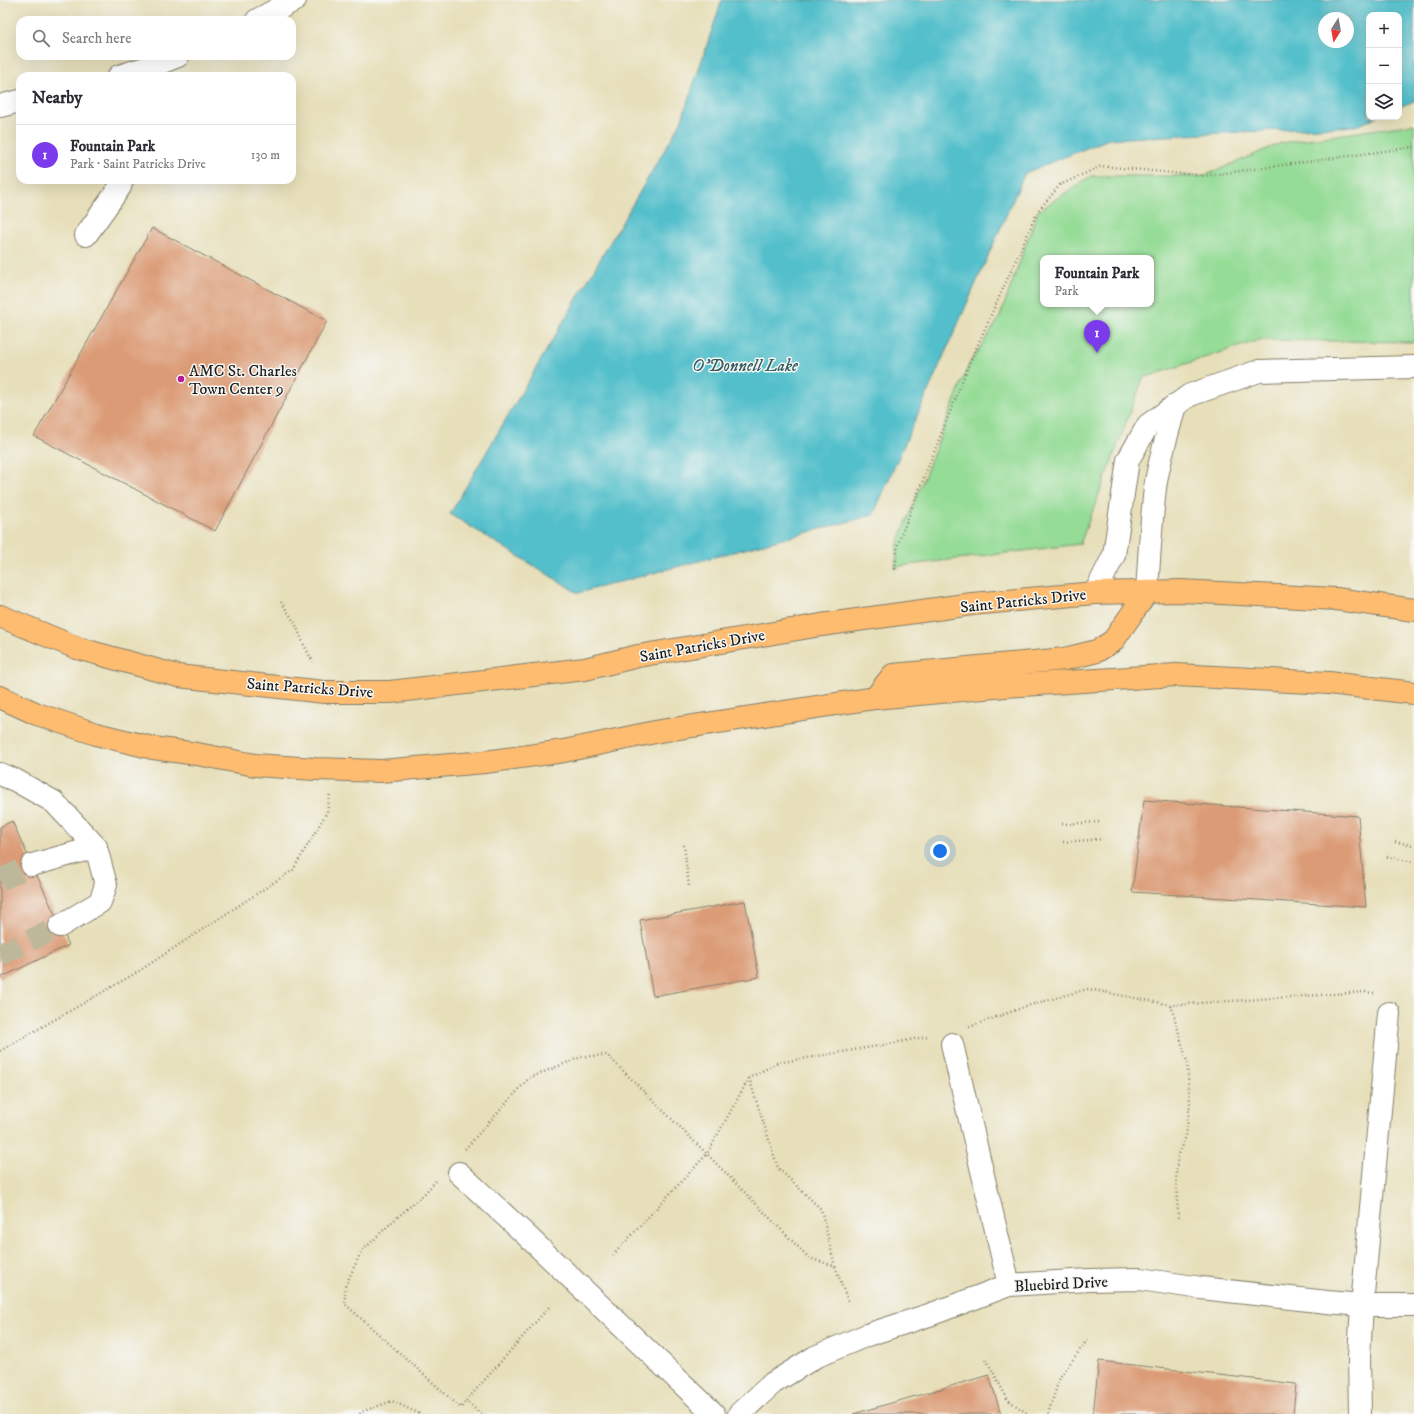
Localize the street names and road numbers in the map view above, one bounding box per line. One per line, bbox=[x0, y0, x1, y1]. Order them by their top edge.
street label: Saint Patricks Drive bbox=[959, 584, 1087, 618]
street label: Saint Patricks Drive bbox=[638, 625, 767, 667]
street label: Saint Patricks Drive bbox=[246, 674, 374, 702]
street label: Bluebird Drive bbox=[1014, 1272, 1109, 1296]

